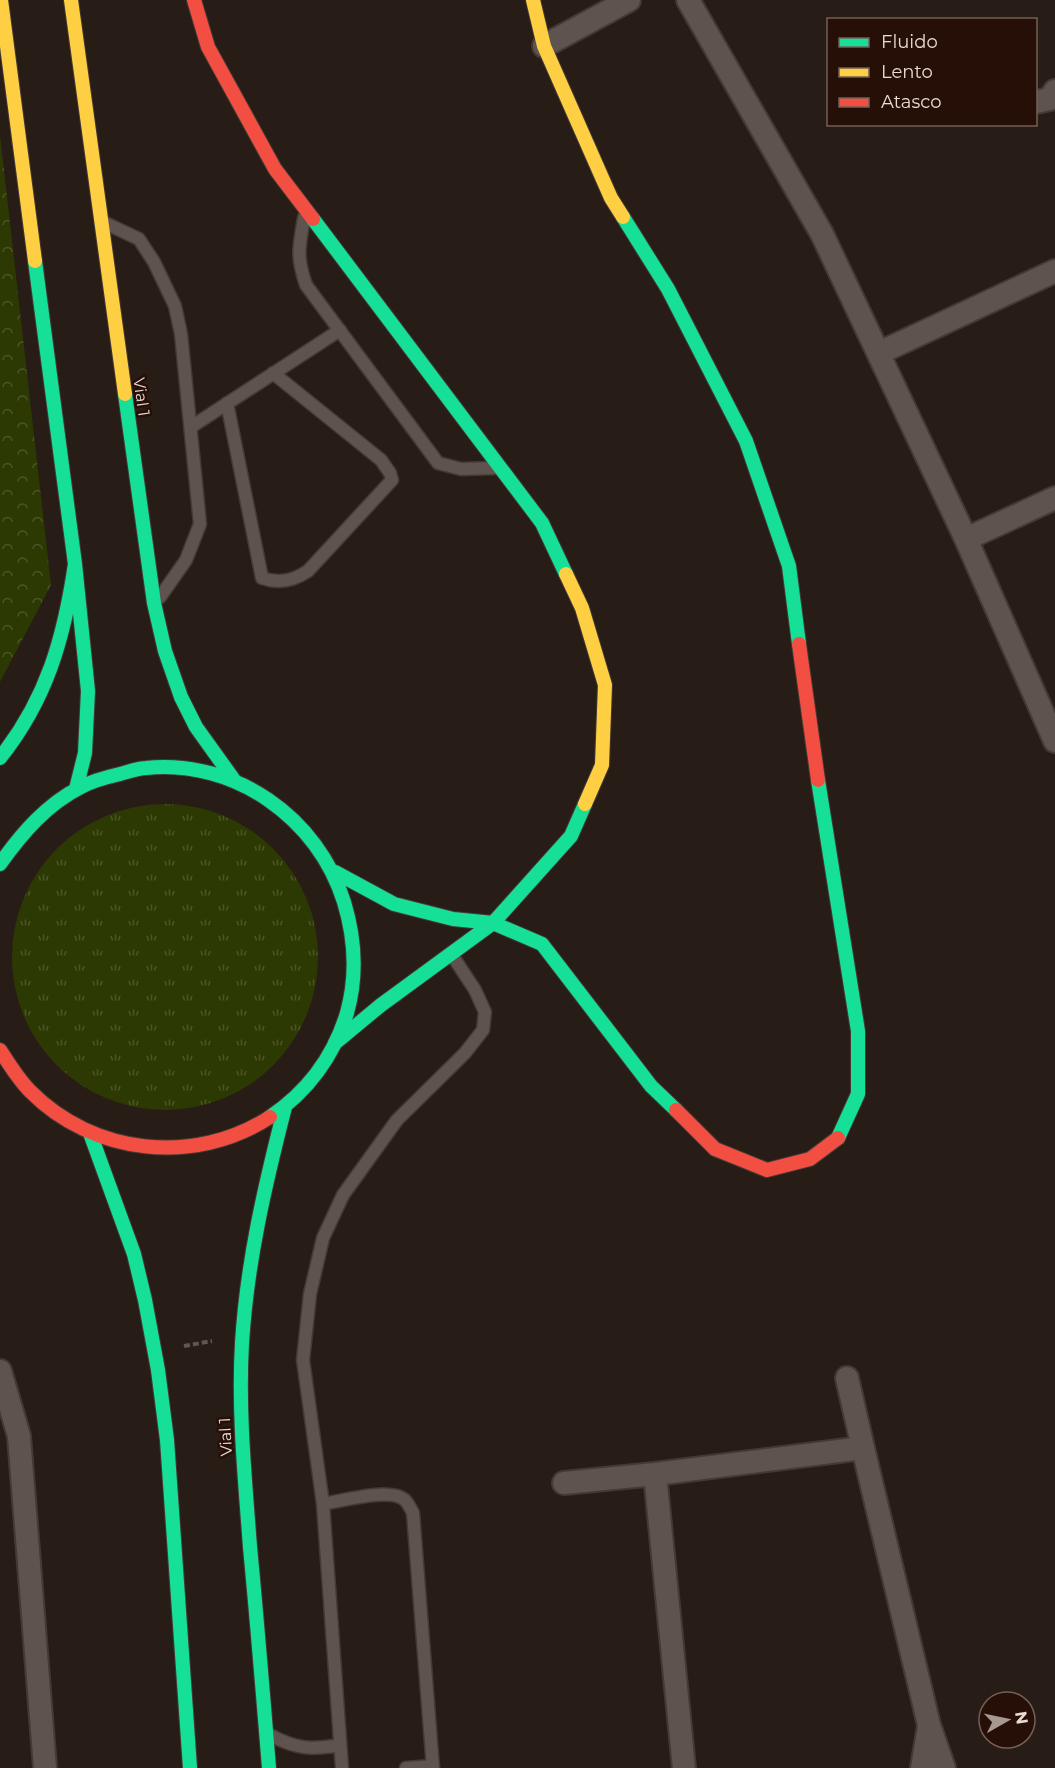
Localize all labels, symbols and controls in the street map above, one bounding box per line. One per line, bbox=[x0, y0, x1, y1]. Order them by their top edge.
legend bbox=[827, 18, 1037, 126]
text: Fluido bbox=[881, 31, 938, 53]
text: Lento bbox=[881, 61, 933, 83]
text: Atasco bbox=[881, 91, 941, 113]
street label: Vial 1 bbox=[129, 376, 154, 418]
street label: Vial 1 bbox=[215, 1417, 236, 1457]
north arrow bbox=[977, 1690, 1037, 1750]
text: N bbox=[1011, 1710, 1032, 1726]

